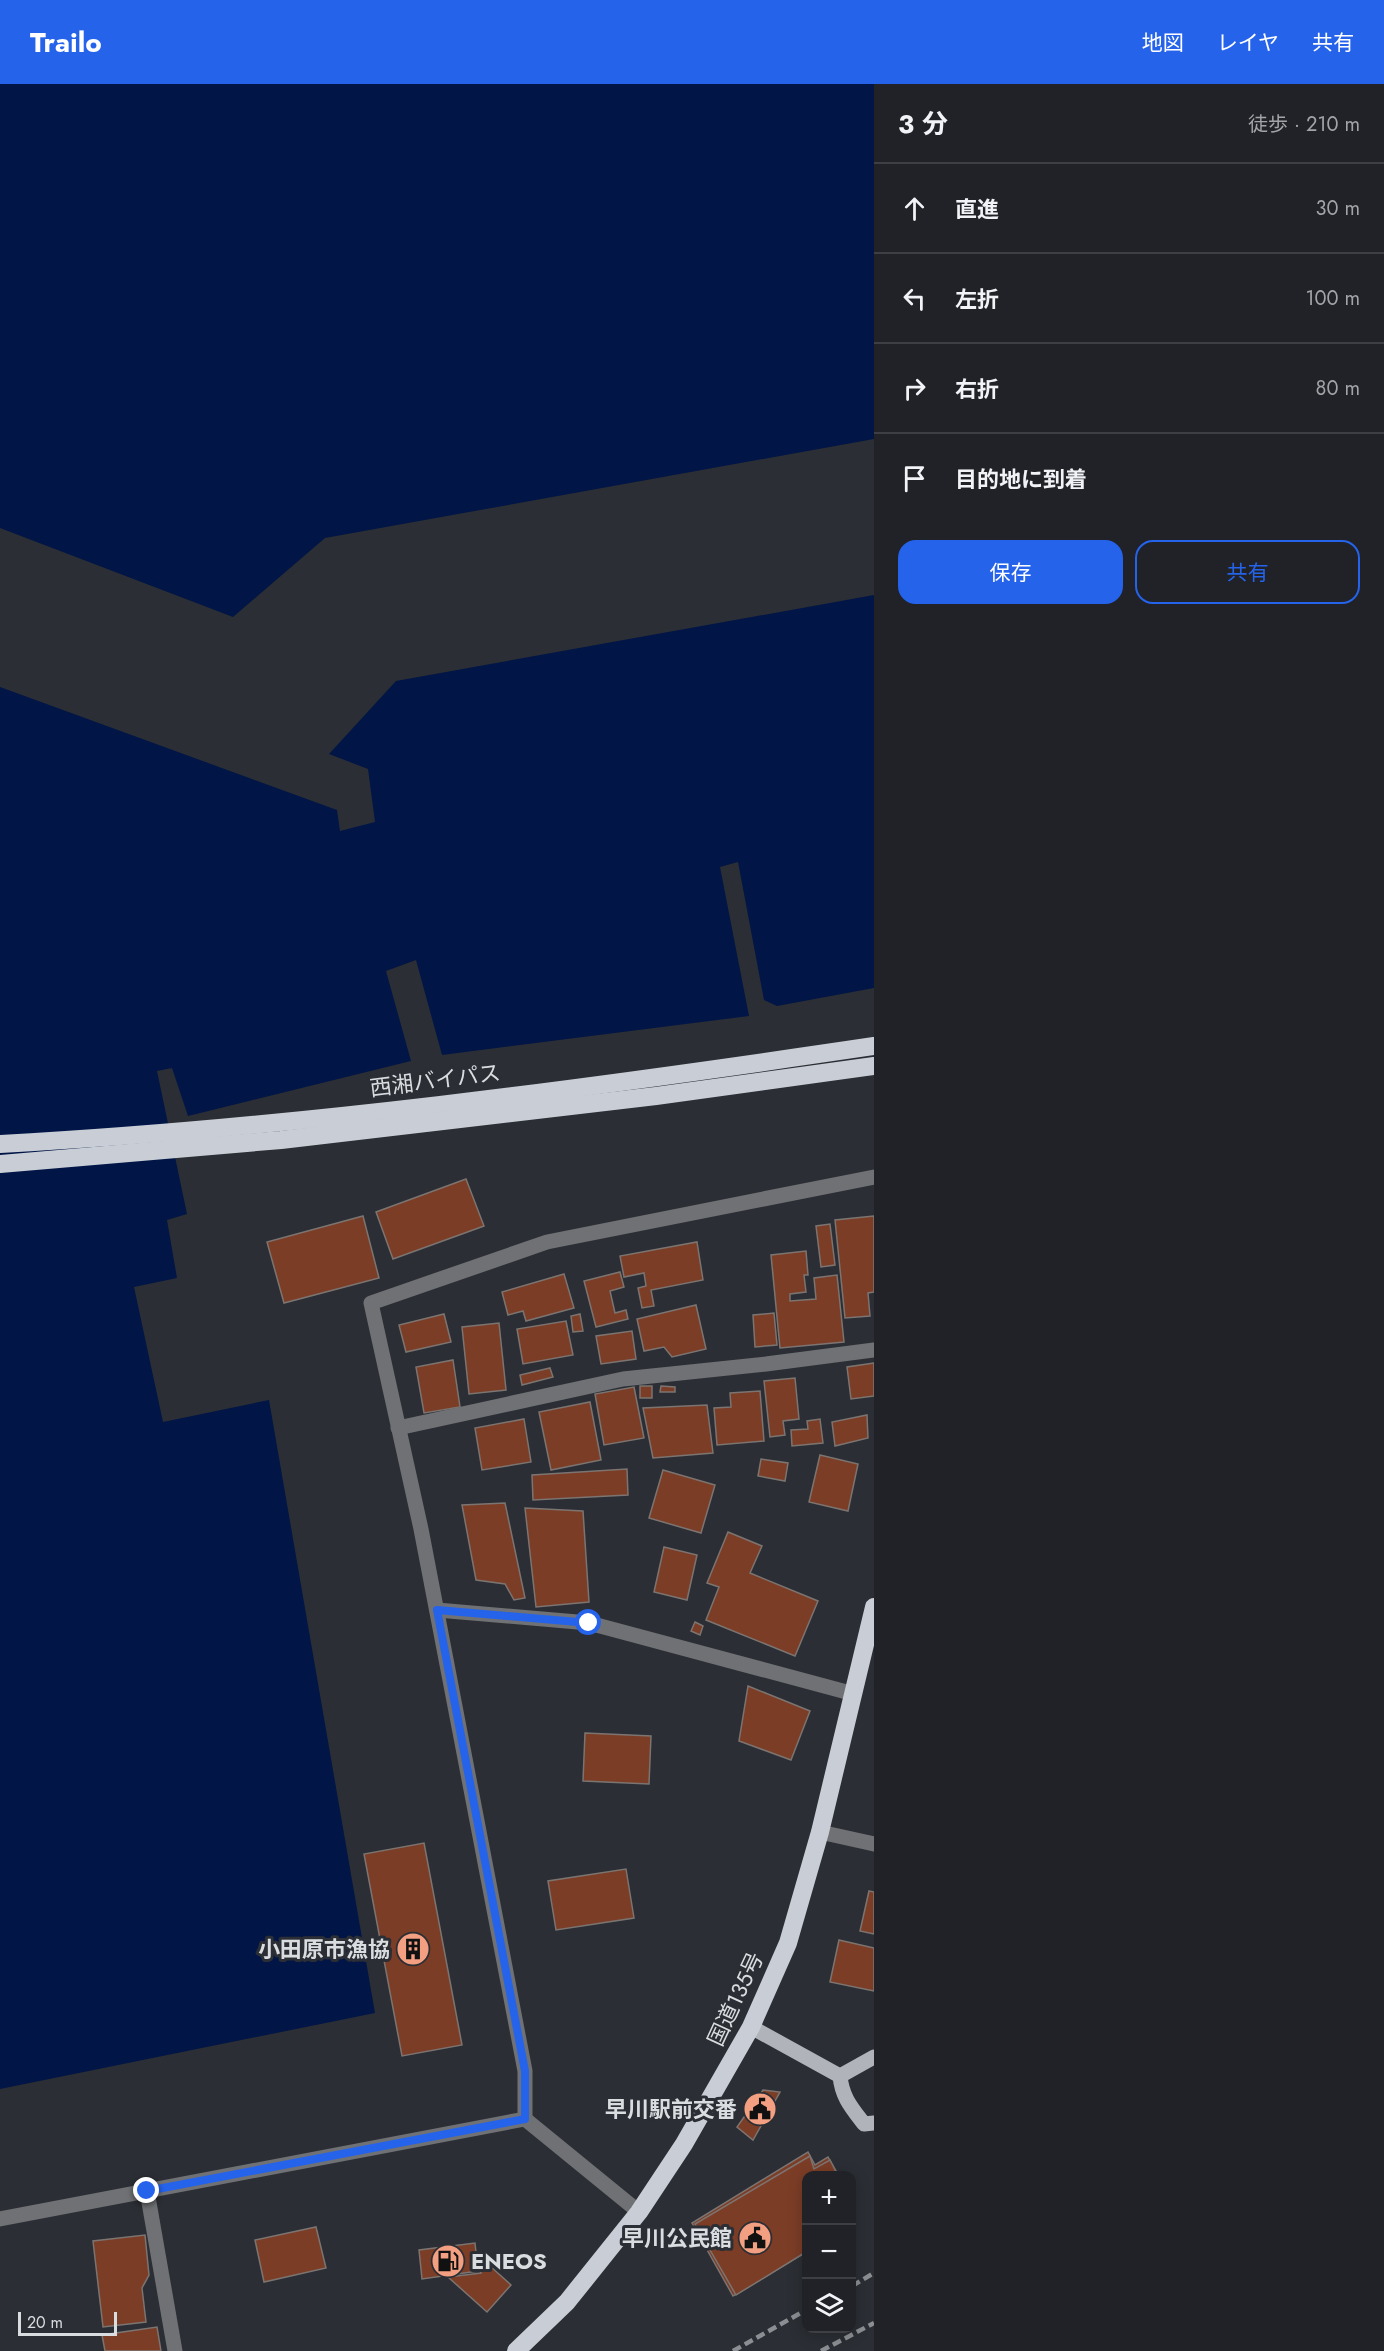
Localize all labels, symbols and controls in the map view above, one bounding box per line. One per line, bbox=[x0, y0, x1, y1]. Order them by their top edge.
text: Trailo bbox=[30, 22, 102, 63]
text: 地図 bbox=[1142, 28, 1184, 58]
text: レイヤ bbox=[1217, 28, 1279, 58]
text: 共有 bbox=[1312, 28, 1354, 58]
text: 3 分 bbox=[898, 105, 948, 143]
text: 徒歩 · 210 m bbox=[1248, 110, 1360, 139]
icon: ahead bbox=[898, 192, 931, 225]
text: 直進 bbox=[955, 193, 999, 225]
text: 30 m bbox=[1315, 194, 1360, 223]
icon: left bbox=[898, 282, 931, 315]
text: 左折 bbox=[955, 283, 999, 315]
text: 100 m bbox=[1305, 284, 1360, 313]
icon: right bbox=[898, 372, 931, 405]
text: 右折 bbox=[955, 373, 999, 405]
text: 80 m bbox=[1315, 374, 1360, 403]
icon: arrive bbox=[898, 462, 931, 495]
text: 目的地に到着 bbox=[955, 463, 1087, 495]
button: 保存 bbox=[898, 540, 1123, 604]
button: 共有 bbox=[1135, 540, 1360, 604]
street label: 西湘バイパス bbox=[368, 1056, 502, 1104]
route start bbox=[575, 1609, 601, 1635]
building icon: 小田原市漁協 bbox=[395, 1931, 431, 1967]
place label: 小田原市漁協 bbox=[258, 1933, 390, 1965]
street label: 国道135号 bbox=[699, 1947, 771, 2051]
public building icon: 早川駅前交番 bbox=[742, 2091, 778, 2127]
place label: 早川駅前交番 bbox=[605, 2093, 737, 2125]
map controls bbox=[802, 2171, 856, 2333]
button: + bbox=[802, 2171, 856, 2225]
route end bbox=[133, 2177, 159, 2203]
public building icon: 早川公民館 bbox=[737, 2220, 773, 2256]
place label: 早川公民館 bbox=[622, 2222, 732, 2254]
button: − bbox=[802, 2225, 856, 2279]
fuel station icon: ENEOS bbox=[430, 2243, 466, 2279]
place label: ENEOS bbox=[471, 2245, 547, 2277]
button: layers bbox=[802, 2279, 856, 2333]
scale bar bbox=[18, 2309, 117, 2336]
text: 20 m bbox=[27, 2311, 63, 2334]

